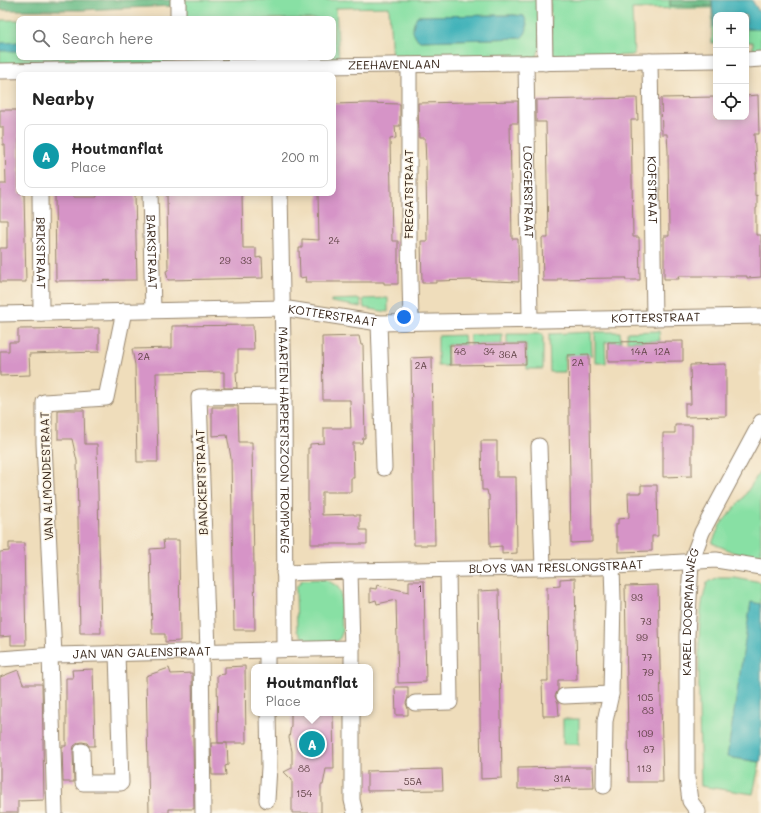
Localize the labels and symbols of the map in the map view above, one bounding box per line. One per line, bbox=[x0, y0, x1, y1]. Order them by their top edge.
street label: ZEEHAVENLAAN bbox=[348, 55, 440, 73]
street label: LOGGERSTRAAT bbox=[520, 145, 538, 239]
street label: FREGATSTRAAT bbox=[400, 149, 416, 239]
street label: KOFSTRAAT bbox=[644, 156, 662, 224]
street label: BARKSTRAAT bbox=[144, 214, 161, 290]
street label: BRIKSTRAAT bbox=[33, 217, 50, 289]
house number: 24 bbox=[328, 233, 340, 247]
house number: 29 bbox=[219, 253, 231, 267]
house number: 33 bbox=[240, 253, 252, 267]
street label: KOTTERSTRAAT bbox=[287, 300, 378, 330]
your location bbox=[394, 307, 414, 327]
street label: KOTTERSTRAAT bbox=[611, 308, 701, 326]
street label: MAARTEN HARPERTSZOON TROMPWEG bbox=[276, 326, 294, 554]
house number: 48 bbox=[454, 344, 466, 358]
house number: 34 bbox=[483, 344, 495, 358]
house number: 14A bbox=[630, 344, 648, 358]
house number: 12A bbox=[654, 344, 671, 358]
house number: 36A bbox=[499, 347, 517, 361]
house number: 2A bbox=[138, 349, 150, 363]
house number: 2A bbox=[572, 355, 584, 369]
house number: 2A bbox=[415, 358, 427, 372]
street label: VAN ALMONDESTRAAT bbox=[36, 411, 56, 541]
street label: BANCKERTSTRAAT bbox=[191, 428, 211, 535]
street label: KAREL DOORMANWEG bbox=[678, 545, 703, 676]
street label: BLOYS VAN TRESLONGSTRAAT bbox=[468, 555, 644, 576]
house number: 1 bbox=[418, 581, 422, 595]
house number: 93 bbox=[631, 590, 643, 604]
house number: 73 bbox=[640, 614, 652, 628]
house number: 99 bbox=[636, 630, 648, 644]
street label: JAN VAN GALENSTRAAT bbox=[72, 642, 211, 662]
house number: 77 bbox=[641, 650, 653, 664]
house number: 79 bbox=[642, 665, 654, 679]
house number: 105 bbox=[637, 690, 653, 704]
house number: 83 bbox=[642, 703, 654, 717]
house number: 109 bbox=[637, 726, 653, 740]
pin: A bbox=[299, 729, 325, 759]
house number: 87 bbox=[643, 742, 655, 756]
house number: 88 bbox=[298, 761, 310, 775]
house number: 113 bbox=[637, 761, 652, 775]
house number: 31A bbox=[553, 771, 571, 785]
house number: 55A bbox=[404, 774, 422, 788]
house number: 154 bbox=[296, 786, 312, 800]

